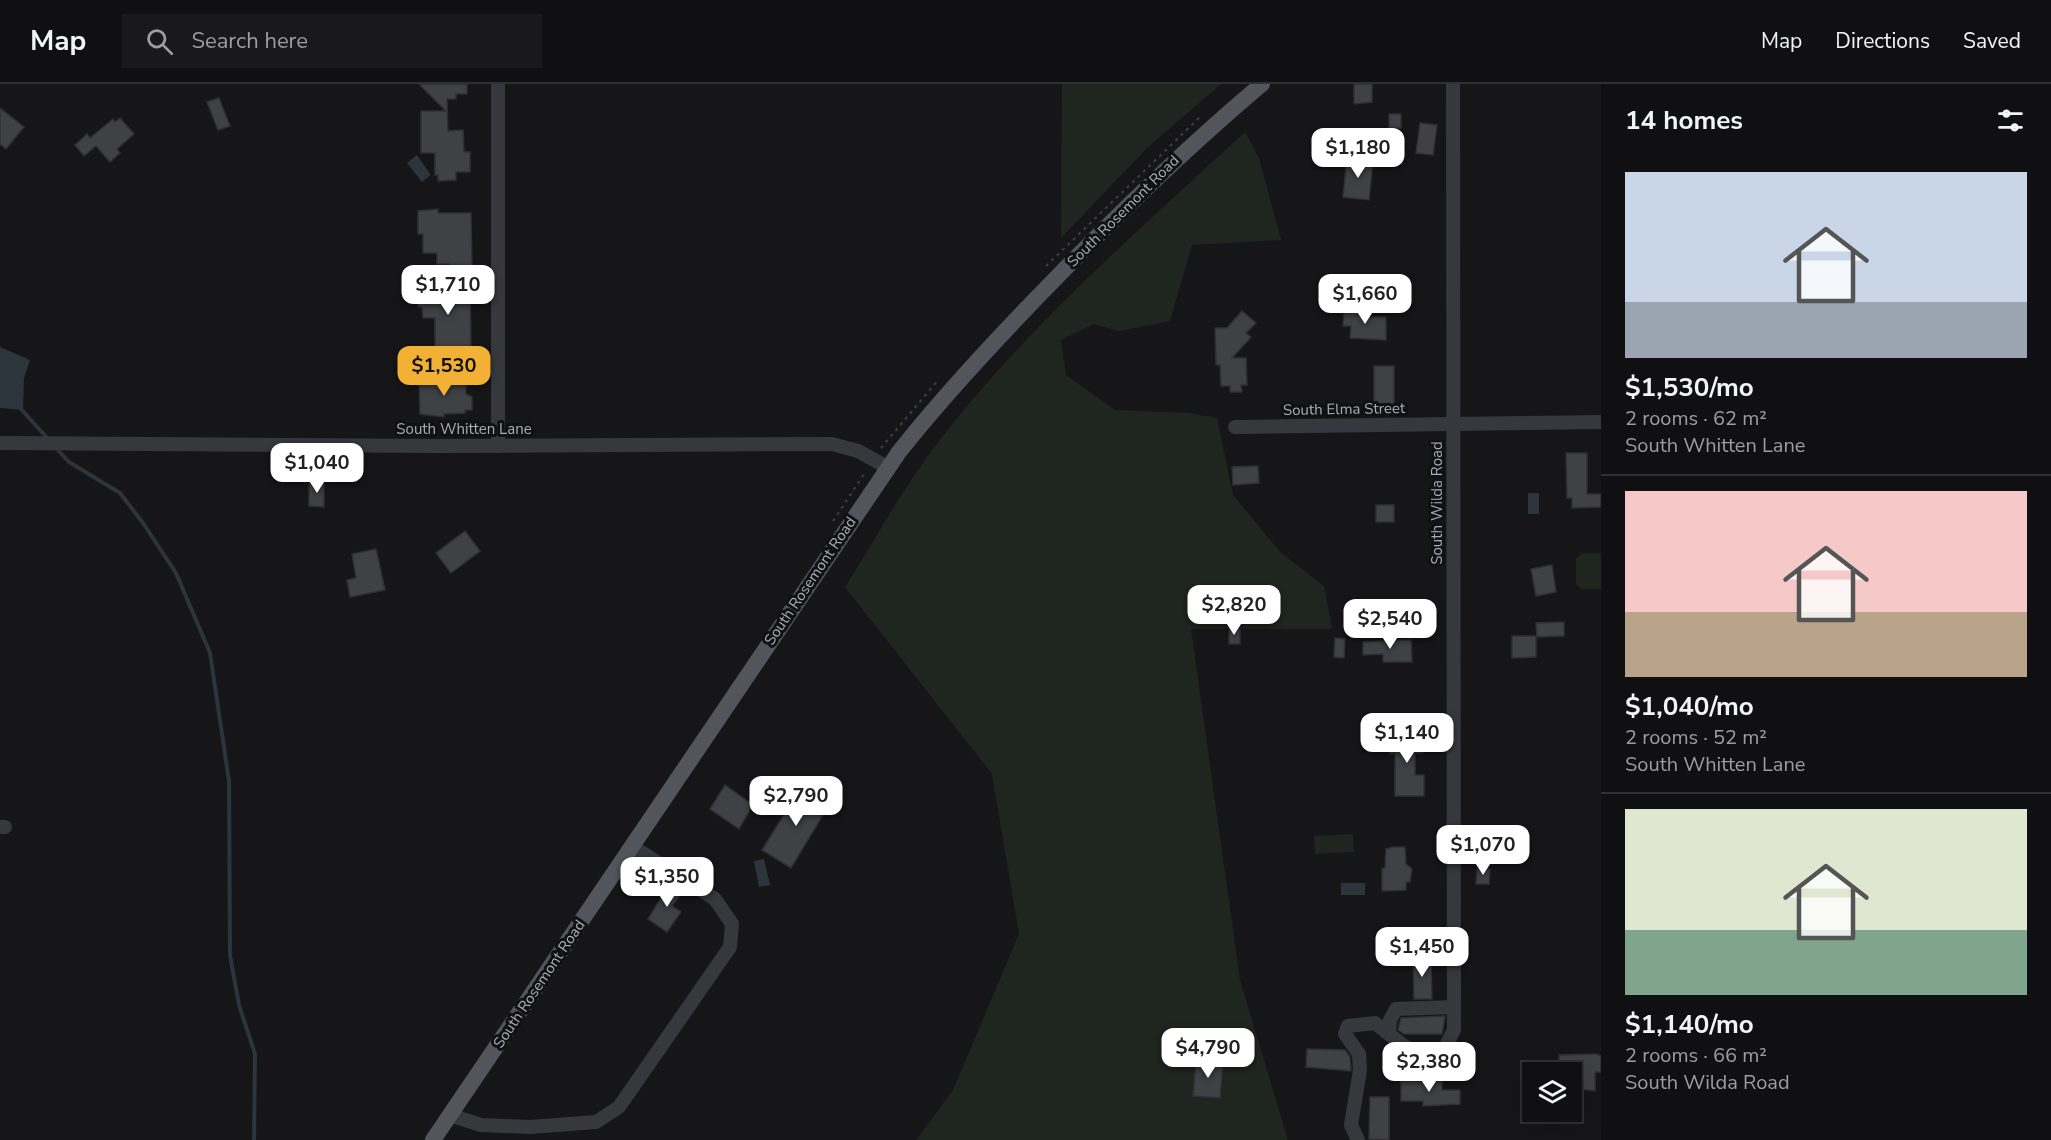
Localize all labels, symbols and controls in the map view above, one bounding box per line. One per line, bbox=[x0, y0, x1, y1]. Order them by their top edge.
search box bbox=[122, 14, 542, 68]
text: Map bbox=[30, 22, 86, 60]
icon: search bbox=[143, 25, 176, 58]
text: Search here bbox=[191, 26, 308, 56]
text: Map bbox=[1761, 27, 1802, 55]
text: Directions bbox=[1835, 27, 1930, 55]
text: Saved bbox=[1963, 27, 2021, 55]
text: 14 homes bbox=[1625, 103, 1743, 138]
icon: filters bbox=[1994, 104, 2027, 137]
pin: $1,180 bbox=[1309, 128, 1407, 179]
text: $1,180 bbox=[1326, 134, 1390, 161]
street label: South Rosemont Road bbox=[1063, 151, 1183, 271]
icon: home bbox=[1772, 211, 1880, 319]
pin: $1,710 bbox=[399, 265, 497, 316]
text: $1,710 bbox=[416, 271, 480, 298]
pin: $1,660 bbox=[1316, 274, 1414, 325]
text: $1,660 bbox=[1333, 280, 1397, 307]
pin: $1,530 bbox=[395, 346, 493, 397]
text: $1,530 bbox=[412, 352, 476, 379]
text: $1,530/mo bbox=[1625, 370, 1754, 405]
street label: South Elma Street bbox=[1283, 398, 1406, 420]
text: 2 rooms · 62 m² bbox=[1625, 405, 1767, 432]
street label: South Whitten Lane bbox=[396, 419, 532, 439]
text: South Whitten Lane bbox=[1625, 432, 1805, 459]
street label: South Wilda Road bbox=[1427, 441, 1447, 565]
pin: $1,040 bbox=[268, 443, 366, 494]
text: $1,040 bbox=[285, 449, 349, 476]
street label: South Rosemont Road bbox=[760, 513, 860, 649]
icon: home bbox=[1772, 530, 1880, 638]
pin: $2,820 bbox=[1185, 585, 1283, 636]
text: $2,820 bbox=[1202, 591, 1266, 618]
pin: $2,540 bbox=[1341, 599, 1439, 650]
text: $2,540 bbox=[1358, 605, 1422, 632]
text: $1,040/mo bbox=[1625, 689, 1754, 724]
pin: $1,140 bbox=[1358, 713, 1456, 764]
text: $1,140 bbox=[1375, 719, 1439, 746]
text: 2 rooms · 52 m² bbox=[1625, 724, 1767, 751]
text: South Whitten Lane bbox=[1625, 751, 1805, 778]
pin: $2,790 bbox=[747, 776, 845, 827]
text: $2,790 bbox=[764, 782, 828, 809]
pin: $1,070 bbox=[1434, 825, 1532, 876]
text: $1,070 bbox=[1451, 831, 1515, 858]
icon: home bbox=[1772, 848, 1880, 956]
pin: $1,350 bbox=[618, 857, 716, 908]
text: $1,350 bbox=[635, 863, 699, 890]
street label: South Rosemont Road bbox=[489, 916, 589, 1052]
pin: $1,450 bbox=[1373, 927, 1471, 978]
text: $1,450 bbox=[1390, 933, 1454, 960]
text: $1,140/mo bbox=[1625, 1007, 1754, 1042]
pin: $4,790 bbox=[1159, 1028, 1257, 1079]
text: $4,790 bbox=[1176, 1034, 1240, 1061]
pin: $2,380 bbox=[1380, 1042, 1478, 1093]
text: 2 rooms · 66 m² bbox=[1625, 1042, 1767, 1069]
text: $2,380 bbox=[1397, 1048, 1461, 1075]
map controls bbox=[1522, 1062, 1582, 1122]
button: layers bbox=[1522, 1062, 1582, 1122]
text: South Wilda Road bbox=[1625, 1069, 1790, 1096]

